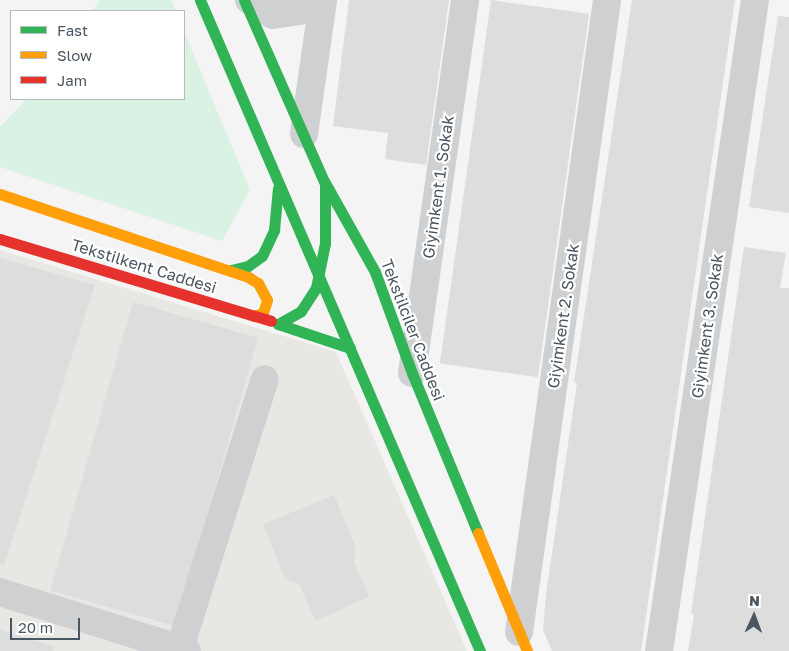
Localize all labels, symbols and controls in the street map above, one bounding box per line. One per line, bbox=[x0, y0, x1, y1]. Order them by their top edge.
legend bbox=[10, 10, 185, 100]
text: Fast bbox=[57, 21, 88, 39]
text: Slow bbox=[57, 46, 92, 64]
text: Jam bbox=[57, 71, 87, 89]
street label: Giyimkent 1. Sokak bbox=[418, 114, 458, 260]
street label: Tekstilkent Caddesi bbox=[69, 235, 219, 297]
street label: Giyimkent 2. Sokak bbox=[543, 242, 583, 390]
street label: Giyimkent 3. Sokak bbox=[687, 252, 727, 400]
street label: Tekstilciler Caddesi bbox=[377, 257, 449, 403]
north arrow bbox=[729, 591, 779, 641]
text: N bbox=[749, 592, 760, 609]
scale bar bbox=[12, 608, 82, 640]
text: 20 m bbox=[18, 618, 53, 636]

